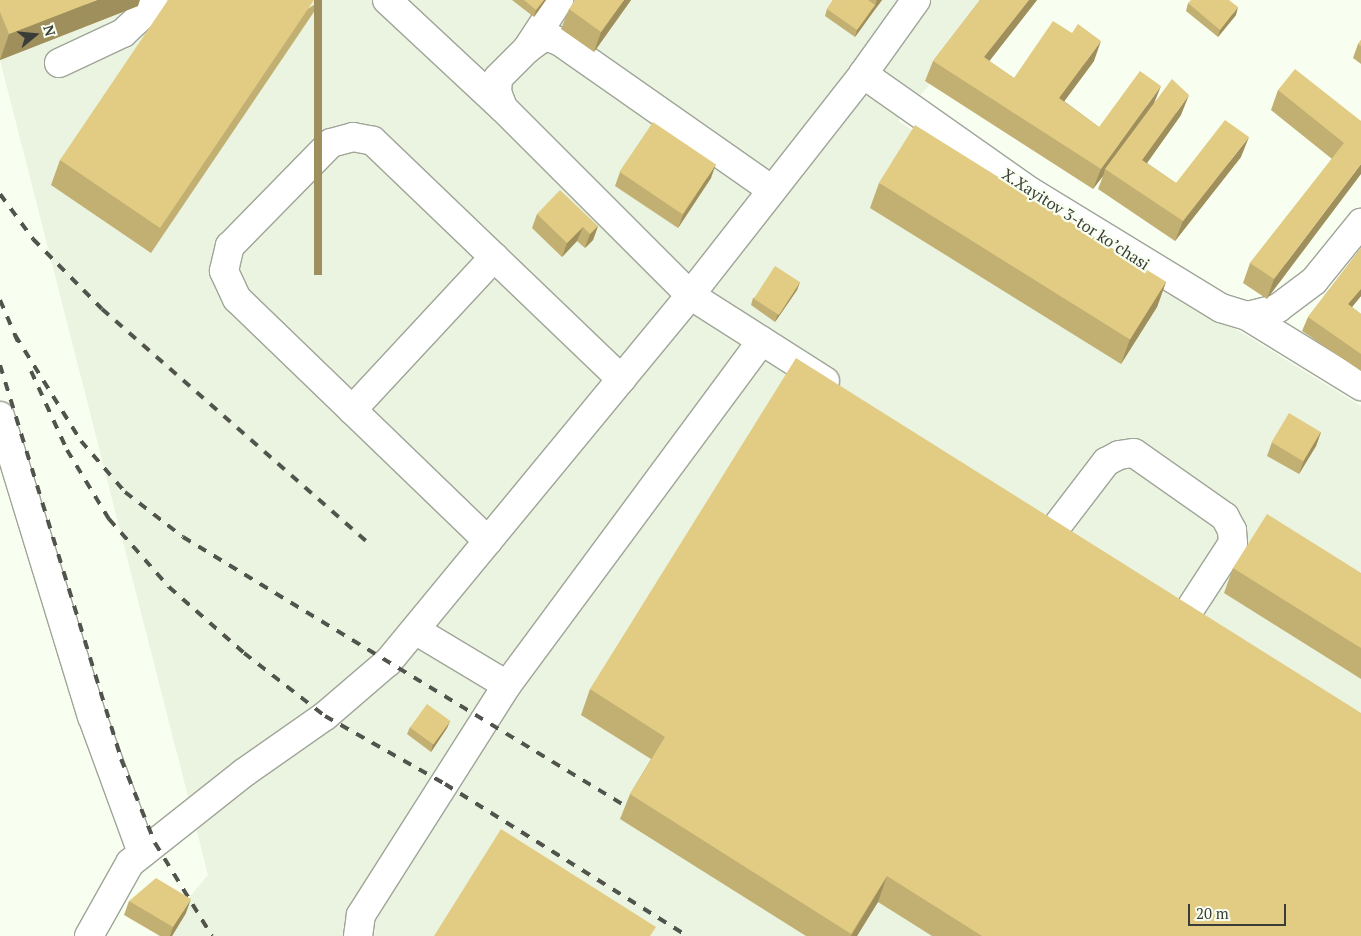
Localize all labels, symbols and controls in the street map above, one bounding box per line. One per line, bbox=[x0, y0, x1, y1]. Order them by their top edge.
north arrow bbox=[10, 10, 60, 60]
text: N bbox=[39, 23, 60, 38]
street label: X.Xayitov 3-tor koʼchasi bbox=[999, 164, 1153, 274]
scale bar bbox=[1191, 894, 1288, 926]
text: 20 m bbox=[1196, 903, 1229, 923]

